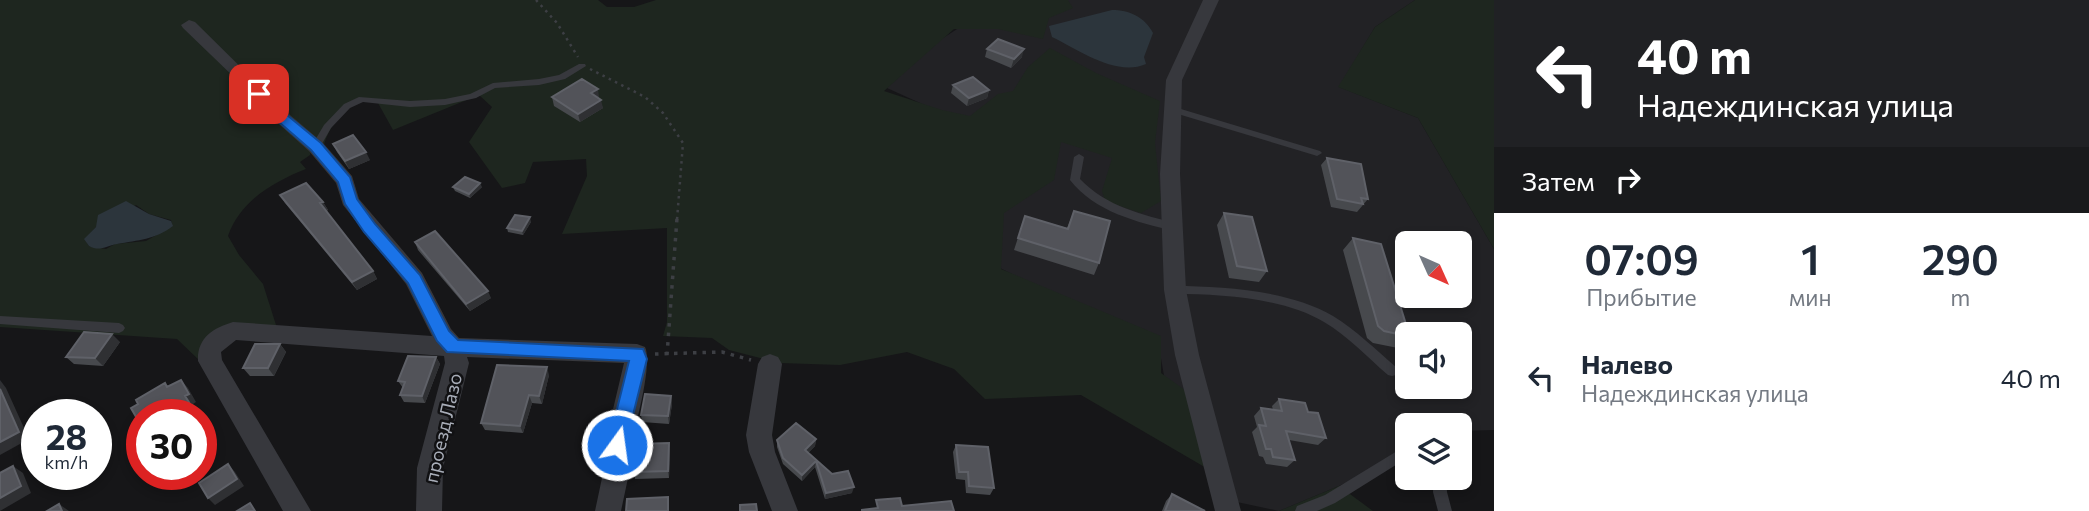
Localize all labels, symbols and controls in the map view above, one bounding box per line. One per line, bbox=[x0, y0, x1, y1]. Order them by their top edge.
text: 40 m bbox=[1637, 24, 1752, 84]
icon: left bbox=[1522, 28, 1613, 119]
pin bbox=[229, 64, 289, 124]
icon: arrive bbox=[240, 75, 278, 113]
text: Надеждинская улица bbox=[1637, 84, 1954, 124]
icon: right bbox=[1609, 161, 1647, 199]
text: Затем bbox=[1522, 165, 1595, 196]
north arrow bbox=[1395, 231, 1472, 308]
map controls bbox=[1395, 231, 1472, 490]
text: 07:09 bbox=[1584, 232, 1699, 284]
text: 1 bbox=[1801, 232, 1820, 284]
text: 290 bbox=[1922, 232, 1999, 284]
text: Прибытие bbox=[1586, 283, 1697, 311]
text: мин bbox=[1789, 283, 1832, 311]
text: m bbox=[1950, 283, 1970, 311]
button: sound bbox=[1395, 322, 1472, 399]
text: Налево bbox=[1581, 348, 1673, 379]
icon: left bbox=[1522, 359, 1560, 397]
text: 40 m bbox=[2001, 362, 2061, 393]
street label: проезд Лазо bbox=[419, 371, 466, 485]
text: Надеждинская улица bbox=[1581, 379, 1809, 407]
speed limit sign: 30 bbox=[126, 399, 217, 490]
position arrow bbox=[580, 408, 654, 482]
button: layers bbox=[1395, 413, 1472, 490]
text: 28 bbox=[46, 414, 87, 457]
text: km/h bbox=[45, 451, 88, 473]

